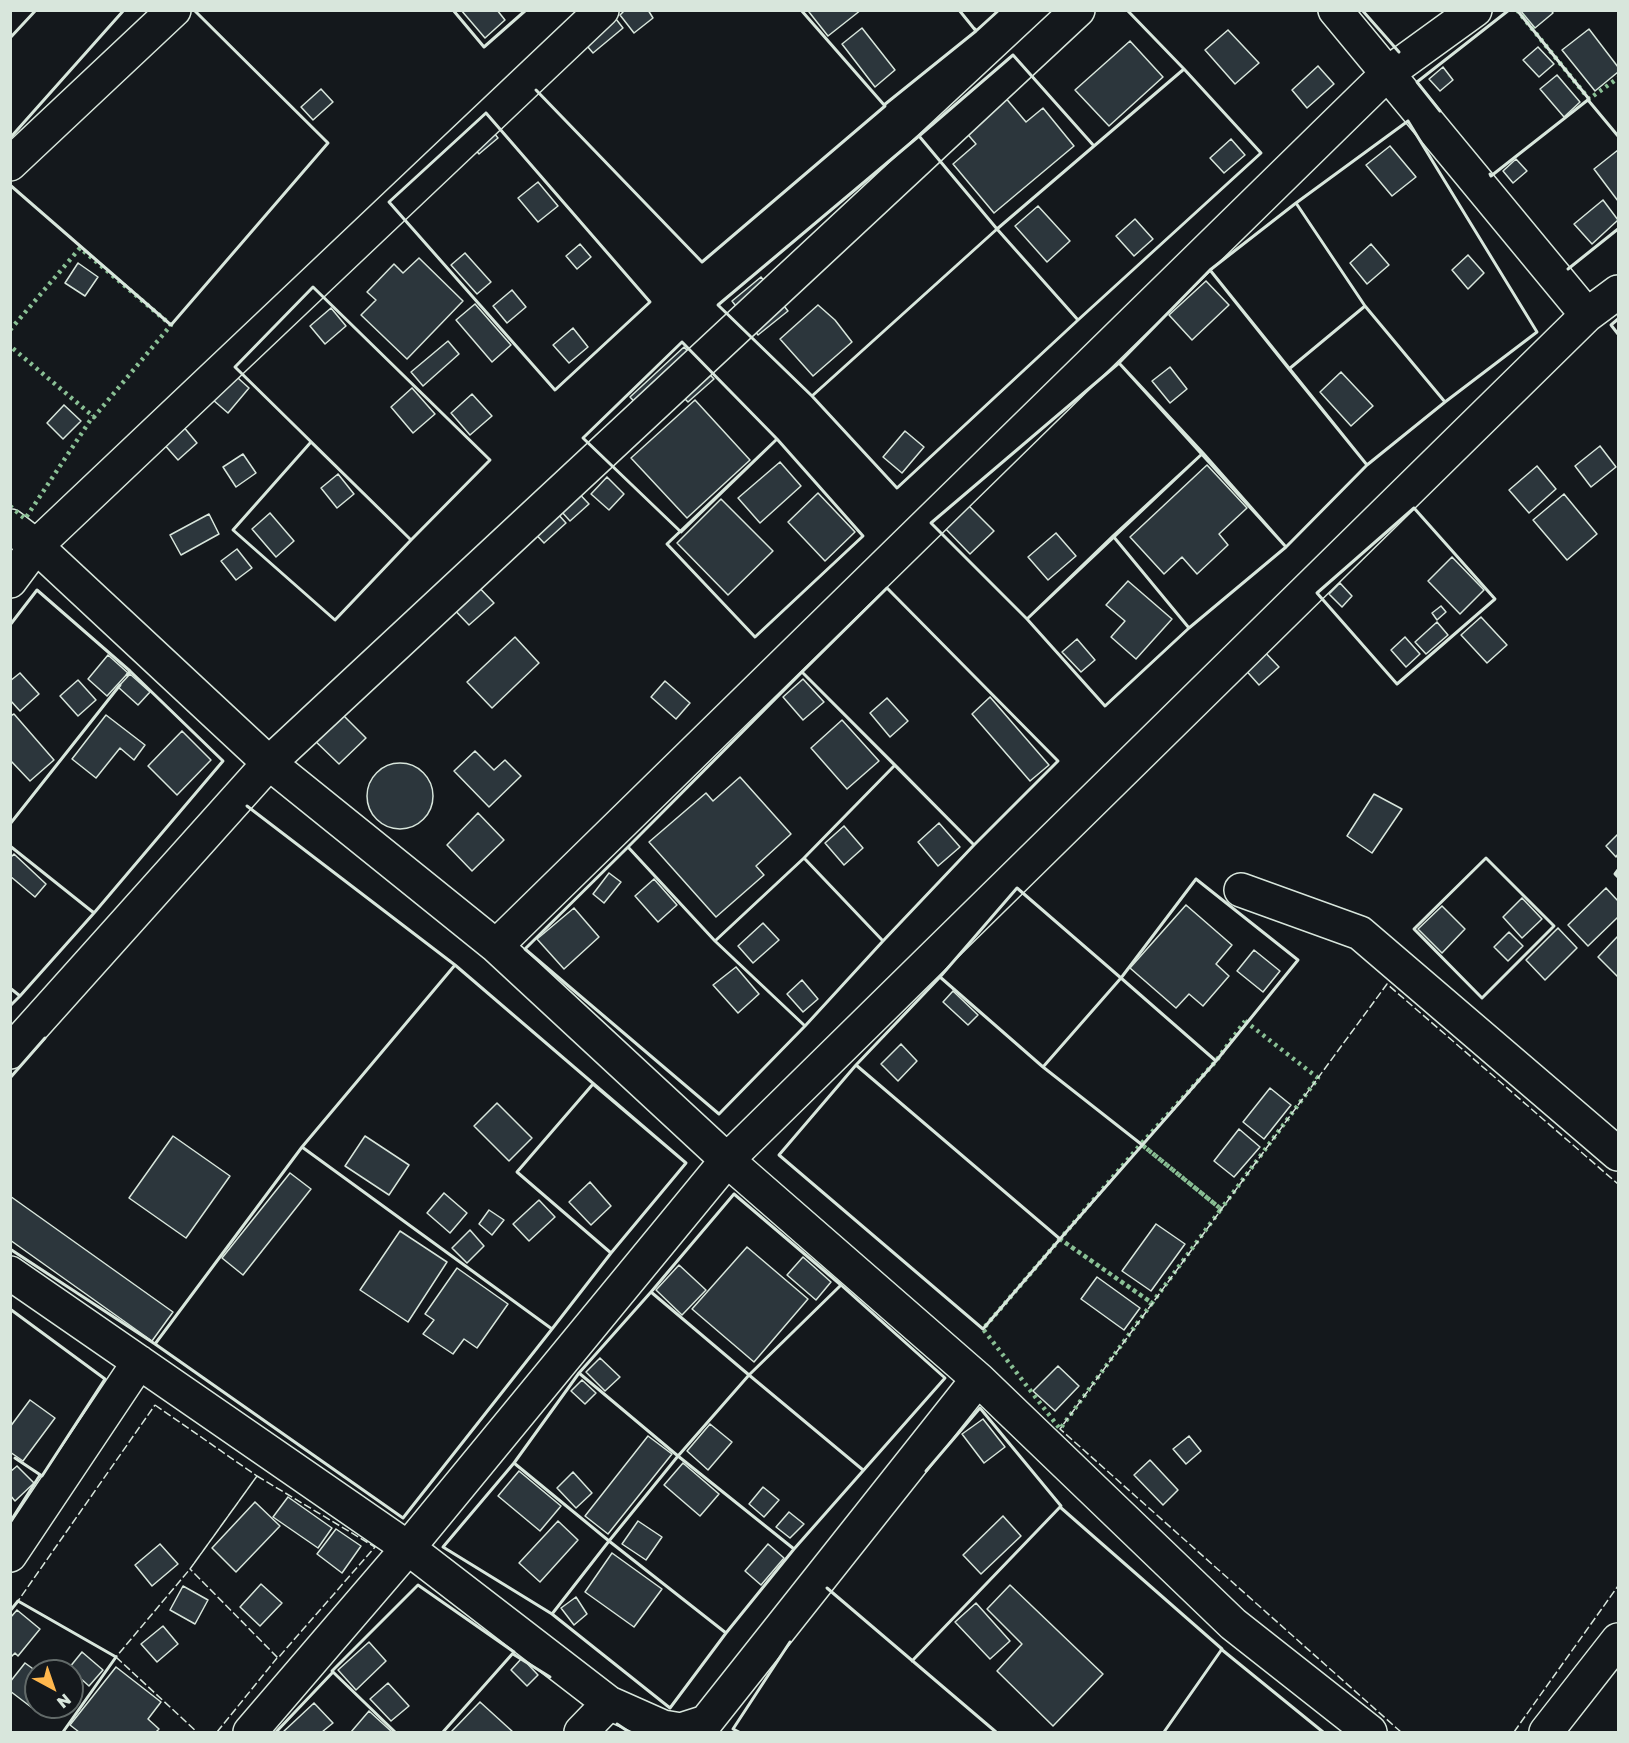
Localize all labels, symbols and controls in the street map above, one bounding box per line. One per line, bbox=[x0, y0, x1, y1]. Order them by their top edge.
north arrow bbox=[24, 1659, 84, 1719]
text: N bbox=[53, 1690, 75, 1713]

